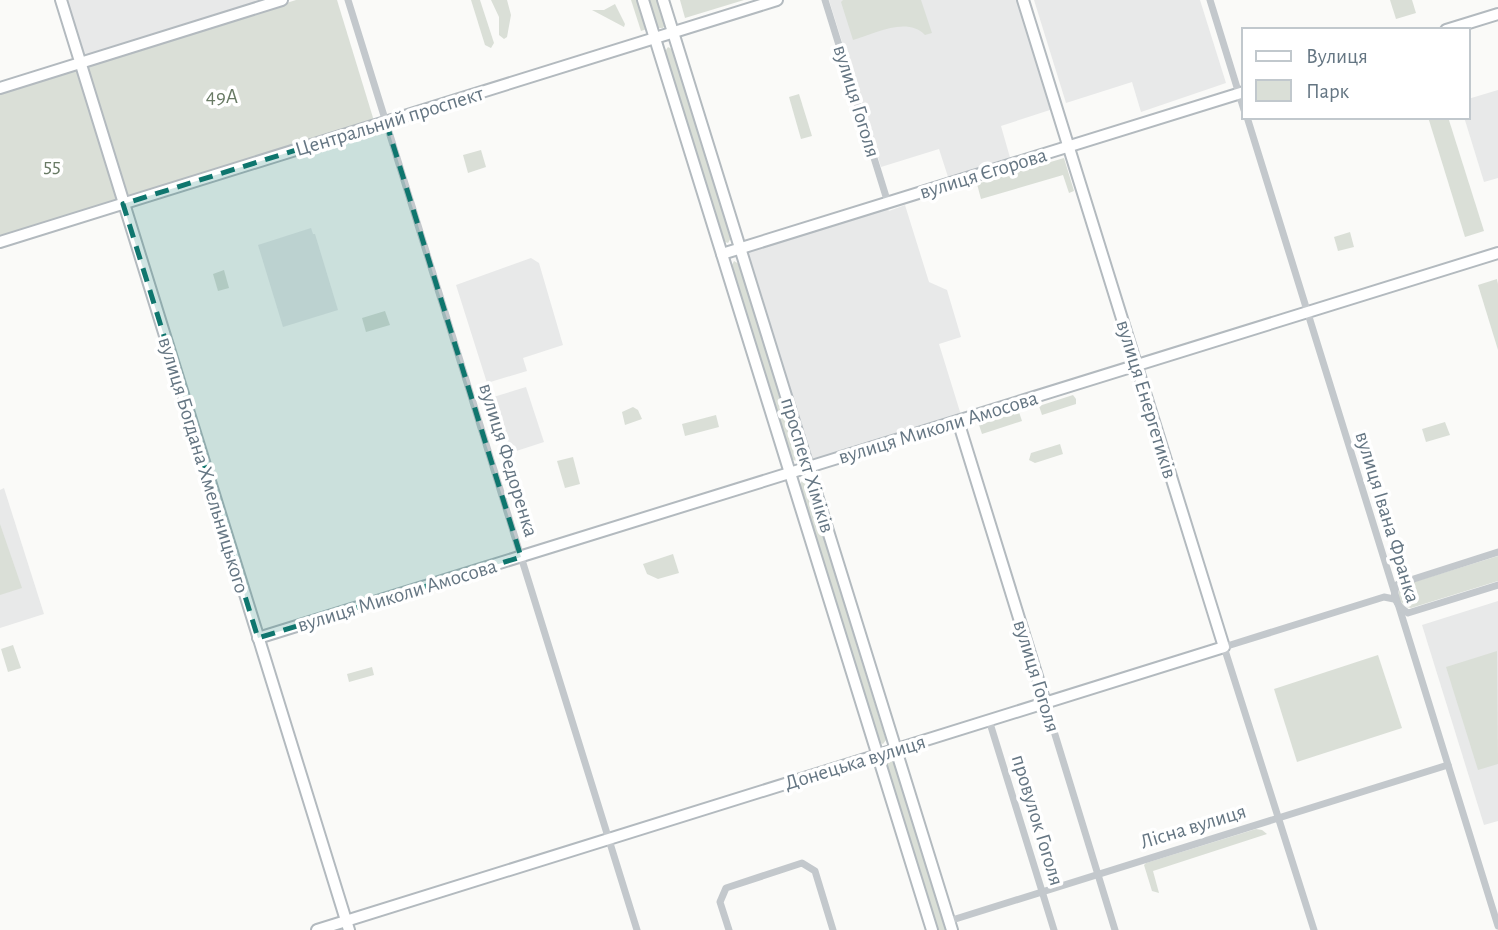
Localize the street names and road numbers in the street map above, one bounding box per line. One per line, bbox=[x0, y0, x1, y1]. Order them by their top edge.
street label: вулиця Гоголя bbox=[829, 42, 884, 160]
street label: Центральний проспект bbox=[292, 83, 486, 160]
street label: вулиця Єгорова bbox=[917, 144, 1050, 203]
street label: вулиця Енергетиків bbox=[1112, 317, 1181, 481]
street label: вулиця Богдана Хмельницького bbox=[154, 335, 253, 596]
street label: вулиця Федоренка bbox=[475, 381, 542, 540]
street label: вулиця Миколи Амосова bbox=[836, 387, 1041, 468]
street label: проспект Хіміків bbox=[777, 395, 838, 535]
street label: вулиця Івана Франка bbox=[1351, 429, 1424, 606]
street label: вулиця Миколи Амосова bbox=[295, 555, 500, 636]
street label: вулиця Гоголя bbox=[1009, 617, 1064, 735]
street label: Донецька вулиця bbox=[782, 731, 928, 794]
street label: провулок Гоголя bbox=[1008, 752, 1067, 888]
street label: Лісна вулиця bbox=[1138, 800, 1249, 853]

